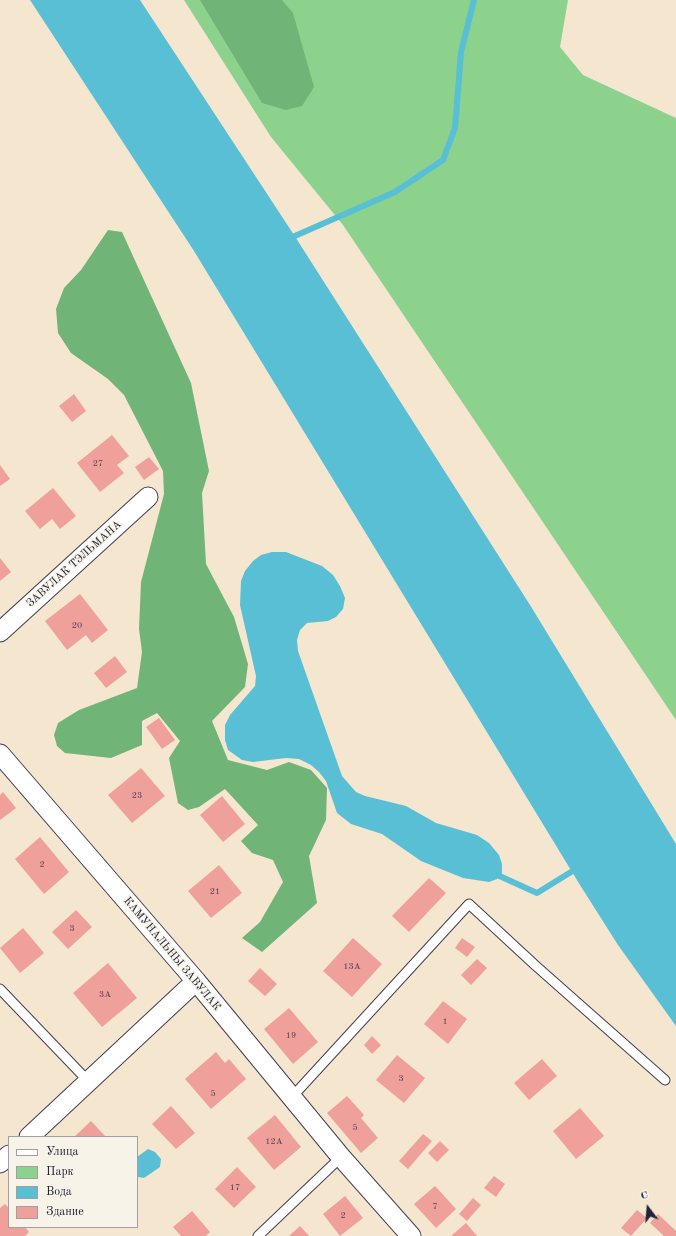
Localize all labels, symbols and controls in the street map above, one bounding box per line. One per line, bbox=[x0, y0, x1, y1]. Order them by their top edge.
house number: 27 bbox=[93, 459, 103, 469]
street label: ЗАВУЛАК ТЭЛЬМАНА bbox=[24, 518, 124, 610]
house number: 20 bbox=[72, 621, 82, 631]
house number: 23 bbox=[132, 791, 142, 801]
house number: 2 bbox=[39, 860, 45, 870]
house number: 21 bbox=[210, 887, 220, 897]
street label: КАМУНАЛЬНЫ ЗАВУЛАК bbox=[121, 894, 223, 1014]
house number: 3 bbox=[69, 924, 75, 934]
house number: 13А bbox=[343, 962, 361, 972]
house number: 3А bbox=[99, 990, 111, 1000]
house number: 1 bbox=[442, 1017, 448, 1027]
house number: 19 bbox=[286, 1031, 296, 1041]
house number: 3 bbox=[398, 1074, 404, 1084]
house number: 5 bbox=[210, 1089, 216, 1099]
house number: 5 bbox=[352, 1123, 358, 1133]
legend bbox=[8, 1136, 138, 1228]
house number: 12А bbox=[265, 1137, 283, 1147]
text: Улица bbox=[46, 1146, 79, 1158]
text: Парк bbox=[46, 1166, 74, 1178]
house number: 17 bbox=[230, 1183, 240, 1193]
text: Вода bbox=[46, 1186, 72, 1198]
north arrow bbox=[628, 1188, 668, 1228]
text: С bbox=[640, 1190, 650, 1202]
house number: 7 bbox=[432, 1202, 438, 1212]
text: Здание bbox=[46, 1206, 84, 1218]
house number: 2 bbox=[340, 1211, 346, 1221]

